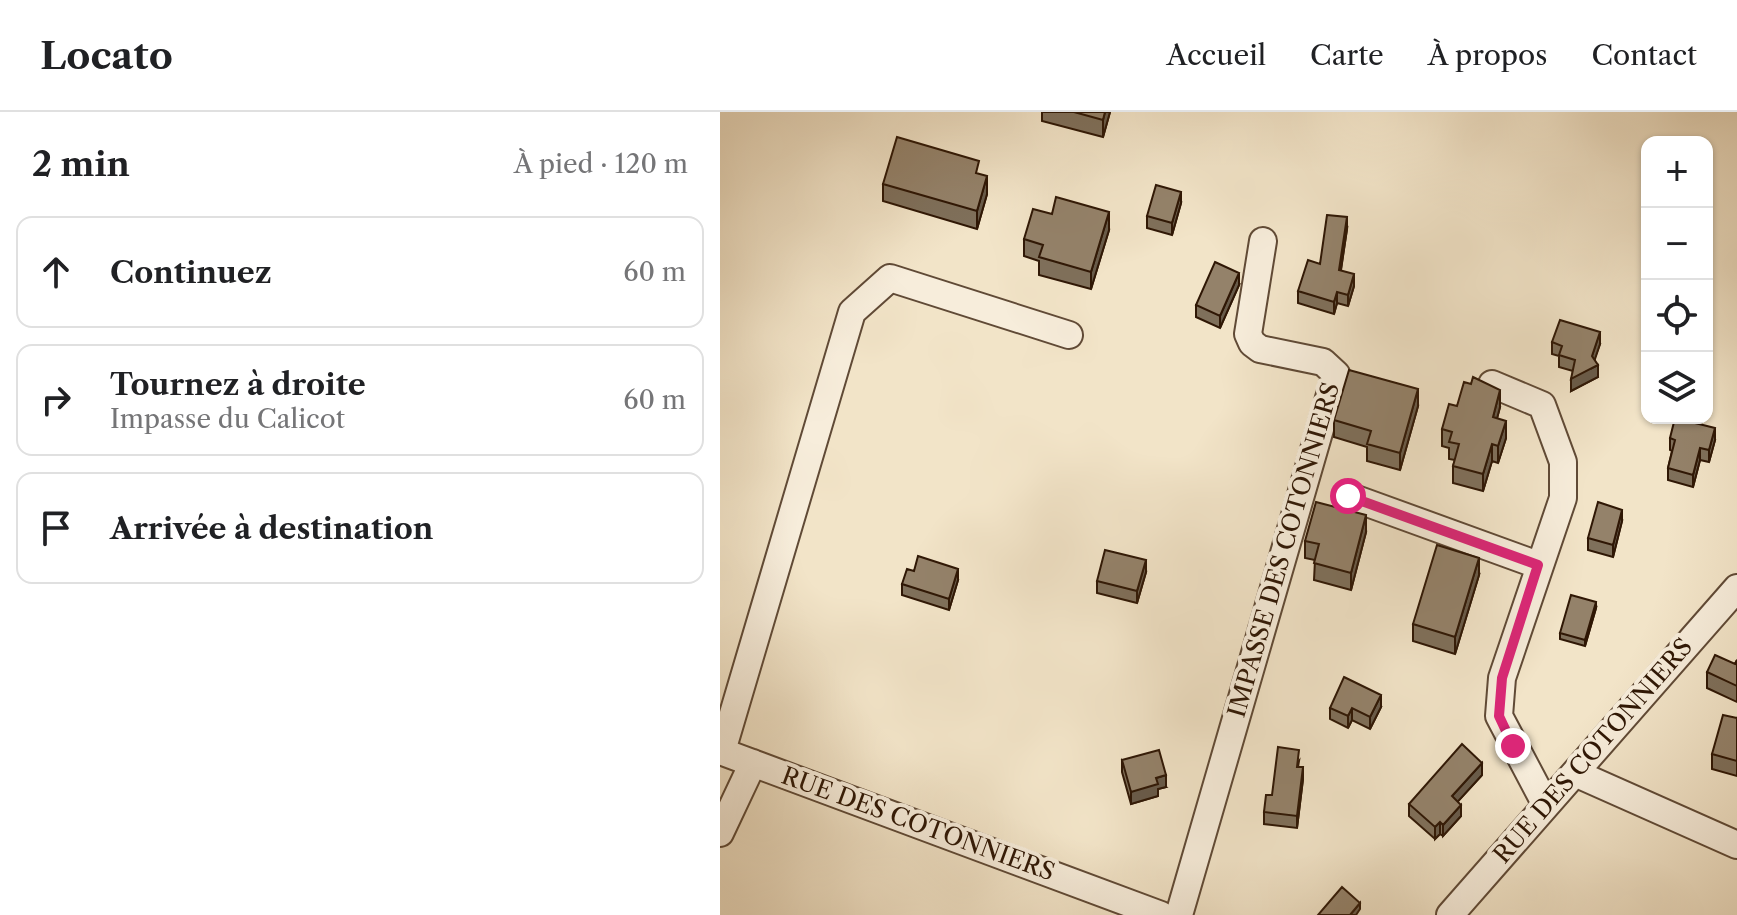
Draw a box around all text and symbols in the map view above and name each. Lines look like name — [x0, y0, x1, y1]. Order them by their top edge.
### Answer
text: Locato — [40, 32, 173, 79]
text: Accueil — [1167, 38, 1266, 72]
text: Carte — [1310, 38, 1384, 72]
text: À propos — [1428, 38, 1547, 72]
text: Contact — [1591, 38, 1697, 72]
map controls — [1641, 136, 1713, 424]
button: + — [1641, 136, 1713, 208]
text: 2 min — [32, 143, 130, 185]
text: À pied · 120 m — [514, 148, 688, 180]
button: − — [1641, 208, 1713, 280]
icon: ahead — [34, 250, 78, 294]
text: Continuez — [110, 254, 272, 291]
text: 60 m — [623, 256, 686, 288]
button: locate — [1641, 280, 1713, 352]
button: layers — [1641, 352, 1713, 424]
text: Tournez à droite — [110, 366, 366, 403]
icon: right — [34, 378, 78, 422]
street label: IMPASSE DES COTONNIERS — [1222, 379, 1345, 721]
text: 60 m — [623, 384, 686, 416]
text: Impasse du Calicot — [110, 403, 345, 435]
route start — [1330, 478, 1366, 514]
icon: arrive — [34, 506, 78, 550]
text: Arrivée à destination — [110, 510, 433, 547]
street label: RUE DES COTONNIERS — [1487, 632, 1698, 869]
route end — [1495, 728, 1531, 764]
street label: RUE DES COTONNIERS — [778, 761, 1059, 886]

